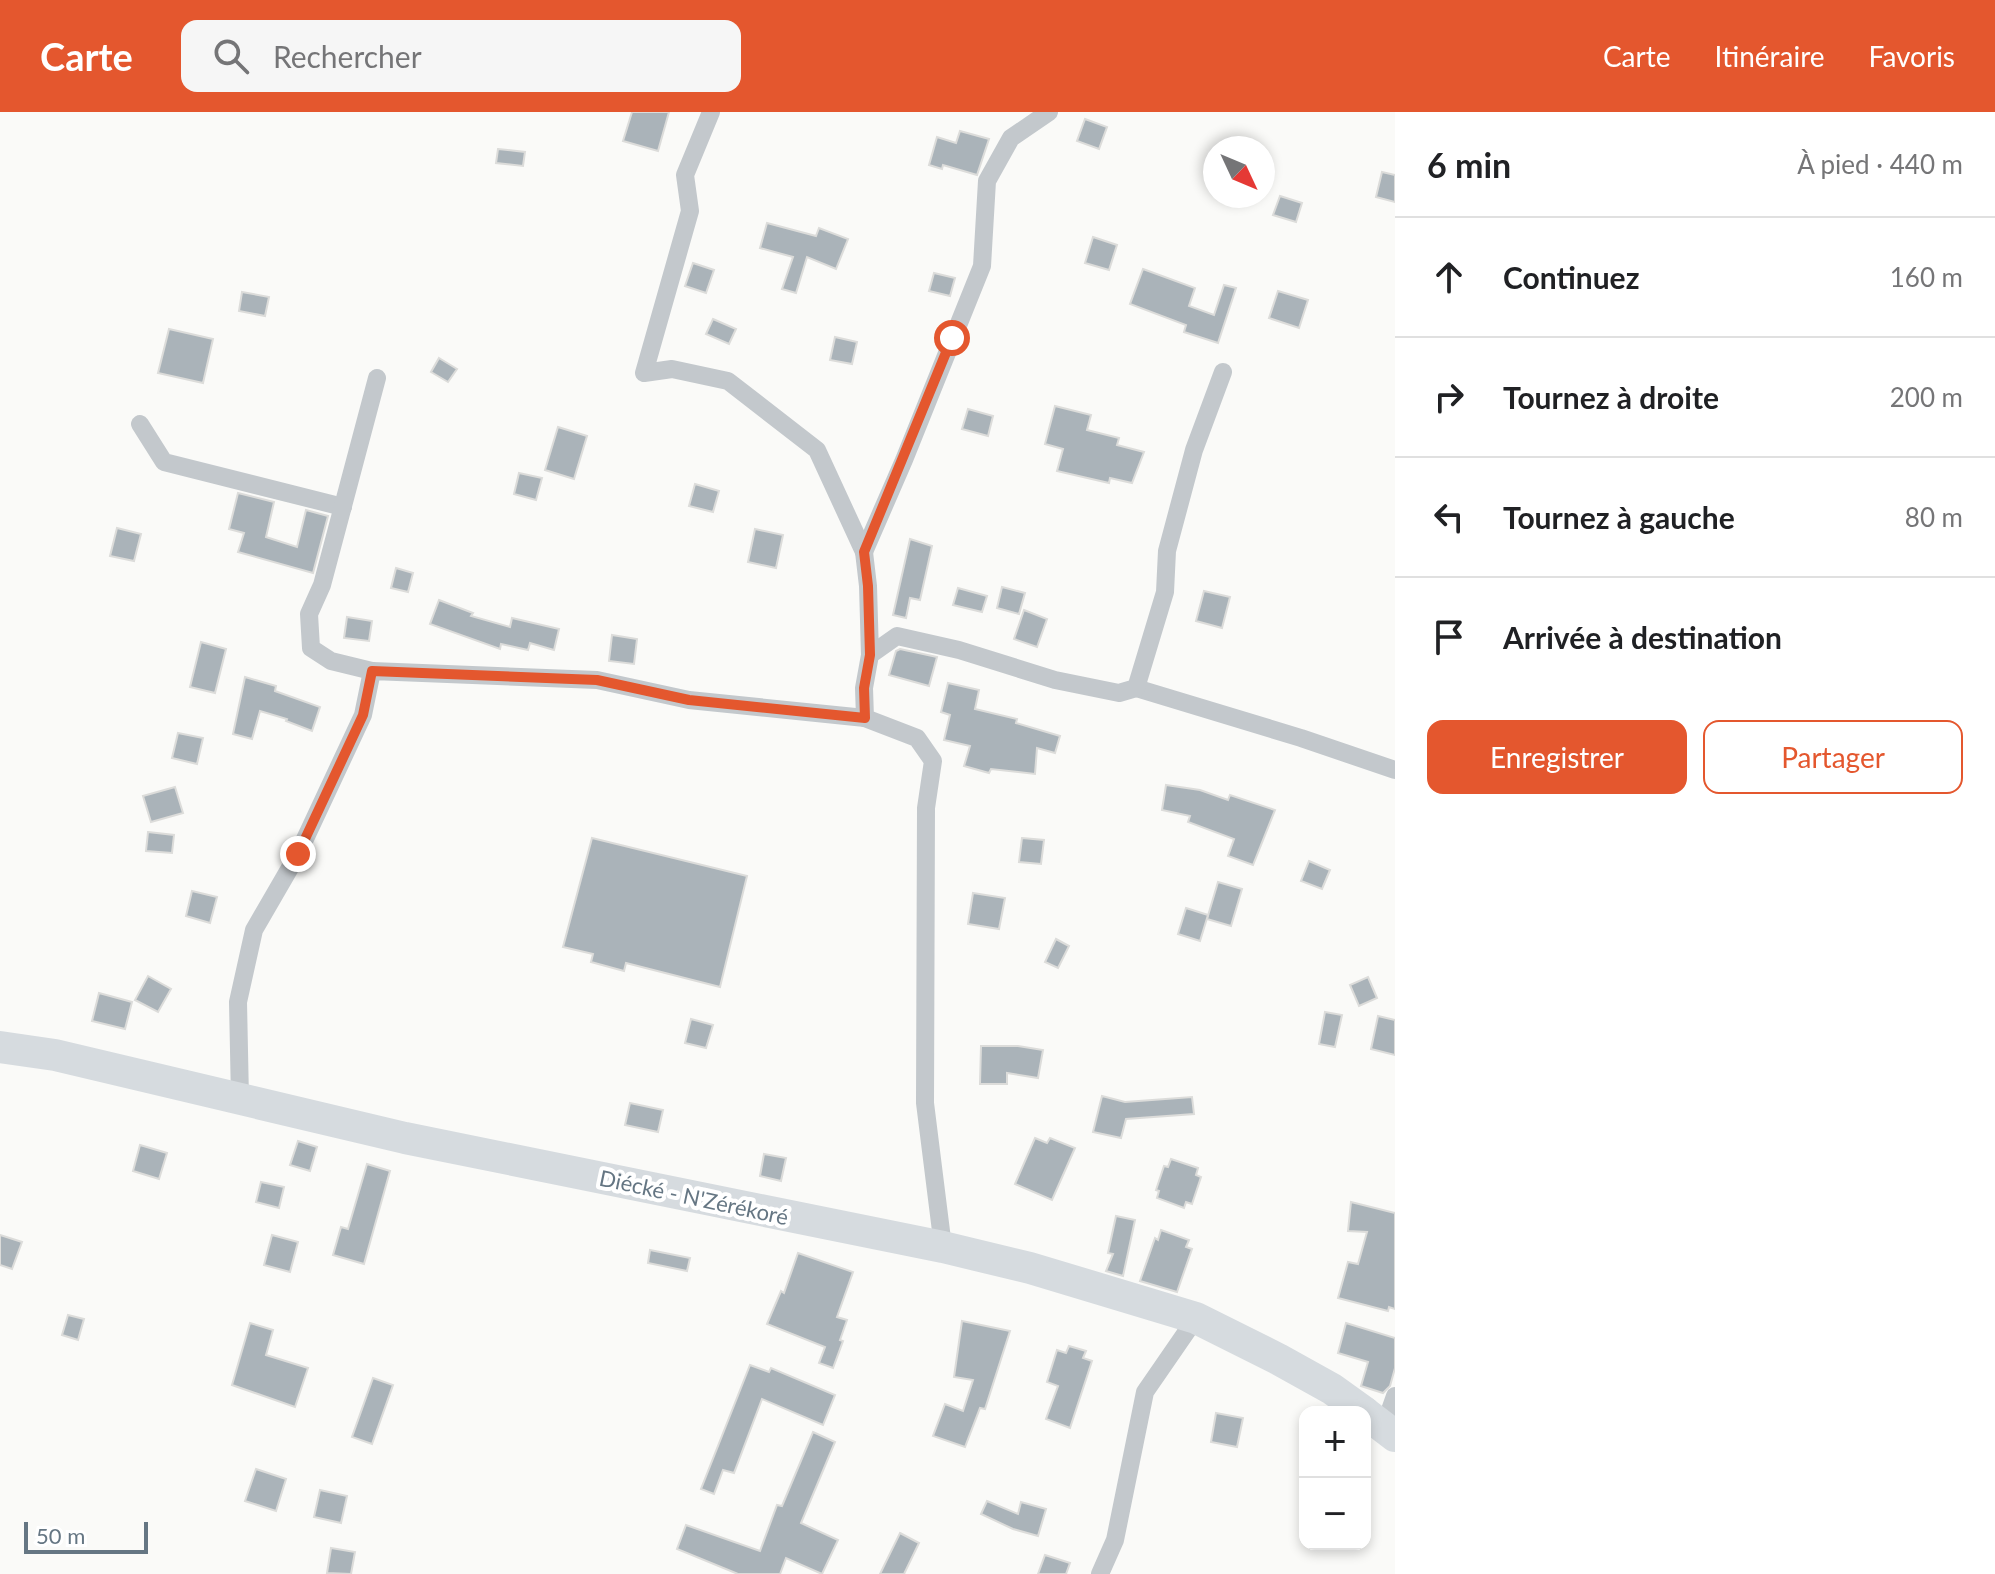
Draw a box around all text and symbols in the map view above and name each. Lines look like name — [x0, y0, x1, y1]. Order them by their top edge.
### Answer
search box — [181, 20, 741, 92]
text: Carte — [40, 33, 133, 79]
icon: search — [209, 34, 253, 78]
text: Rechercher — [273, 38, 422, 74]
text: Carte — [1603, 39, 1670, 73]
text: Itinéraire — [1714, 39, 1825, 73]
text: Favoris — [1869, 39, 1955, 73]
north arrow — [1203, 136, 1275, 208]
text: 6 min — [1427, 144, 1511, 185]
text: À pied · 440 m — [1797, 148, 1963, 180]
icon: ahead — [1427, 255, 1471, 299]
text: Continuez — [1503, 259, 1639, 295]
text: 160 m — [1890, 261, 1963, 293]
route start — [934, 320, 970, 356]
icon: right — [1427, 375, 1471, 419]
text: Tournez à droite — [1503, 379, 1719, 415]
text: 200 m — [1890, 381, 1963, 413]
icon: left — [1427, 495, 1471, 539]
text: Tournez à gauche — [1503, 499, 1735, 535]
text: 80 m — [1905, 501, 1963, 533]
icon: arrive — [1427, 615, 1471, 659]
text: Arrivée à destination — [1503, 619, 1782, 655]
button: Enregistrer — [1427, 720, 1687, 794]
button: Partager — [1703, 720, 1963, 794]
route end — [280, 836, 316, 872]
street label: Diécké - N'Zérékoré — [597, 1164, 791, 1230]
map controls — [1299, 1406, 1371, 1550]
button: + — [1299, 1406, 1371, 1478]
button: − — [1299, 1478, 1371, 1550]
scale bar — [24, 1518, 148, 1554]
text: 50 m — [36, 1522, 85, 1549]

